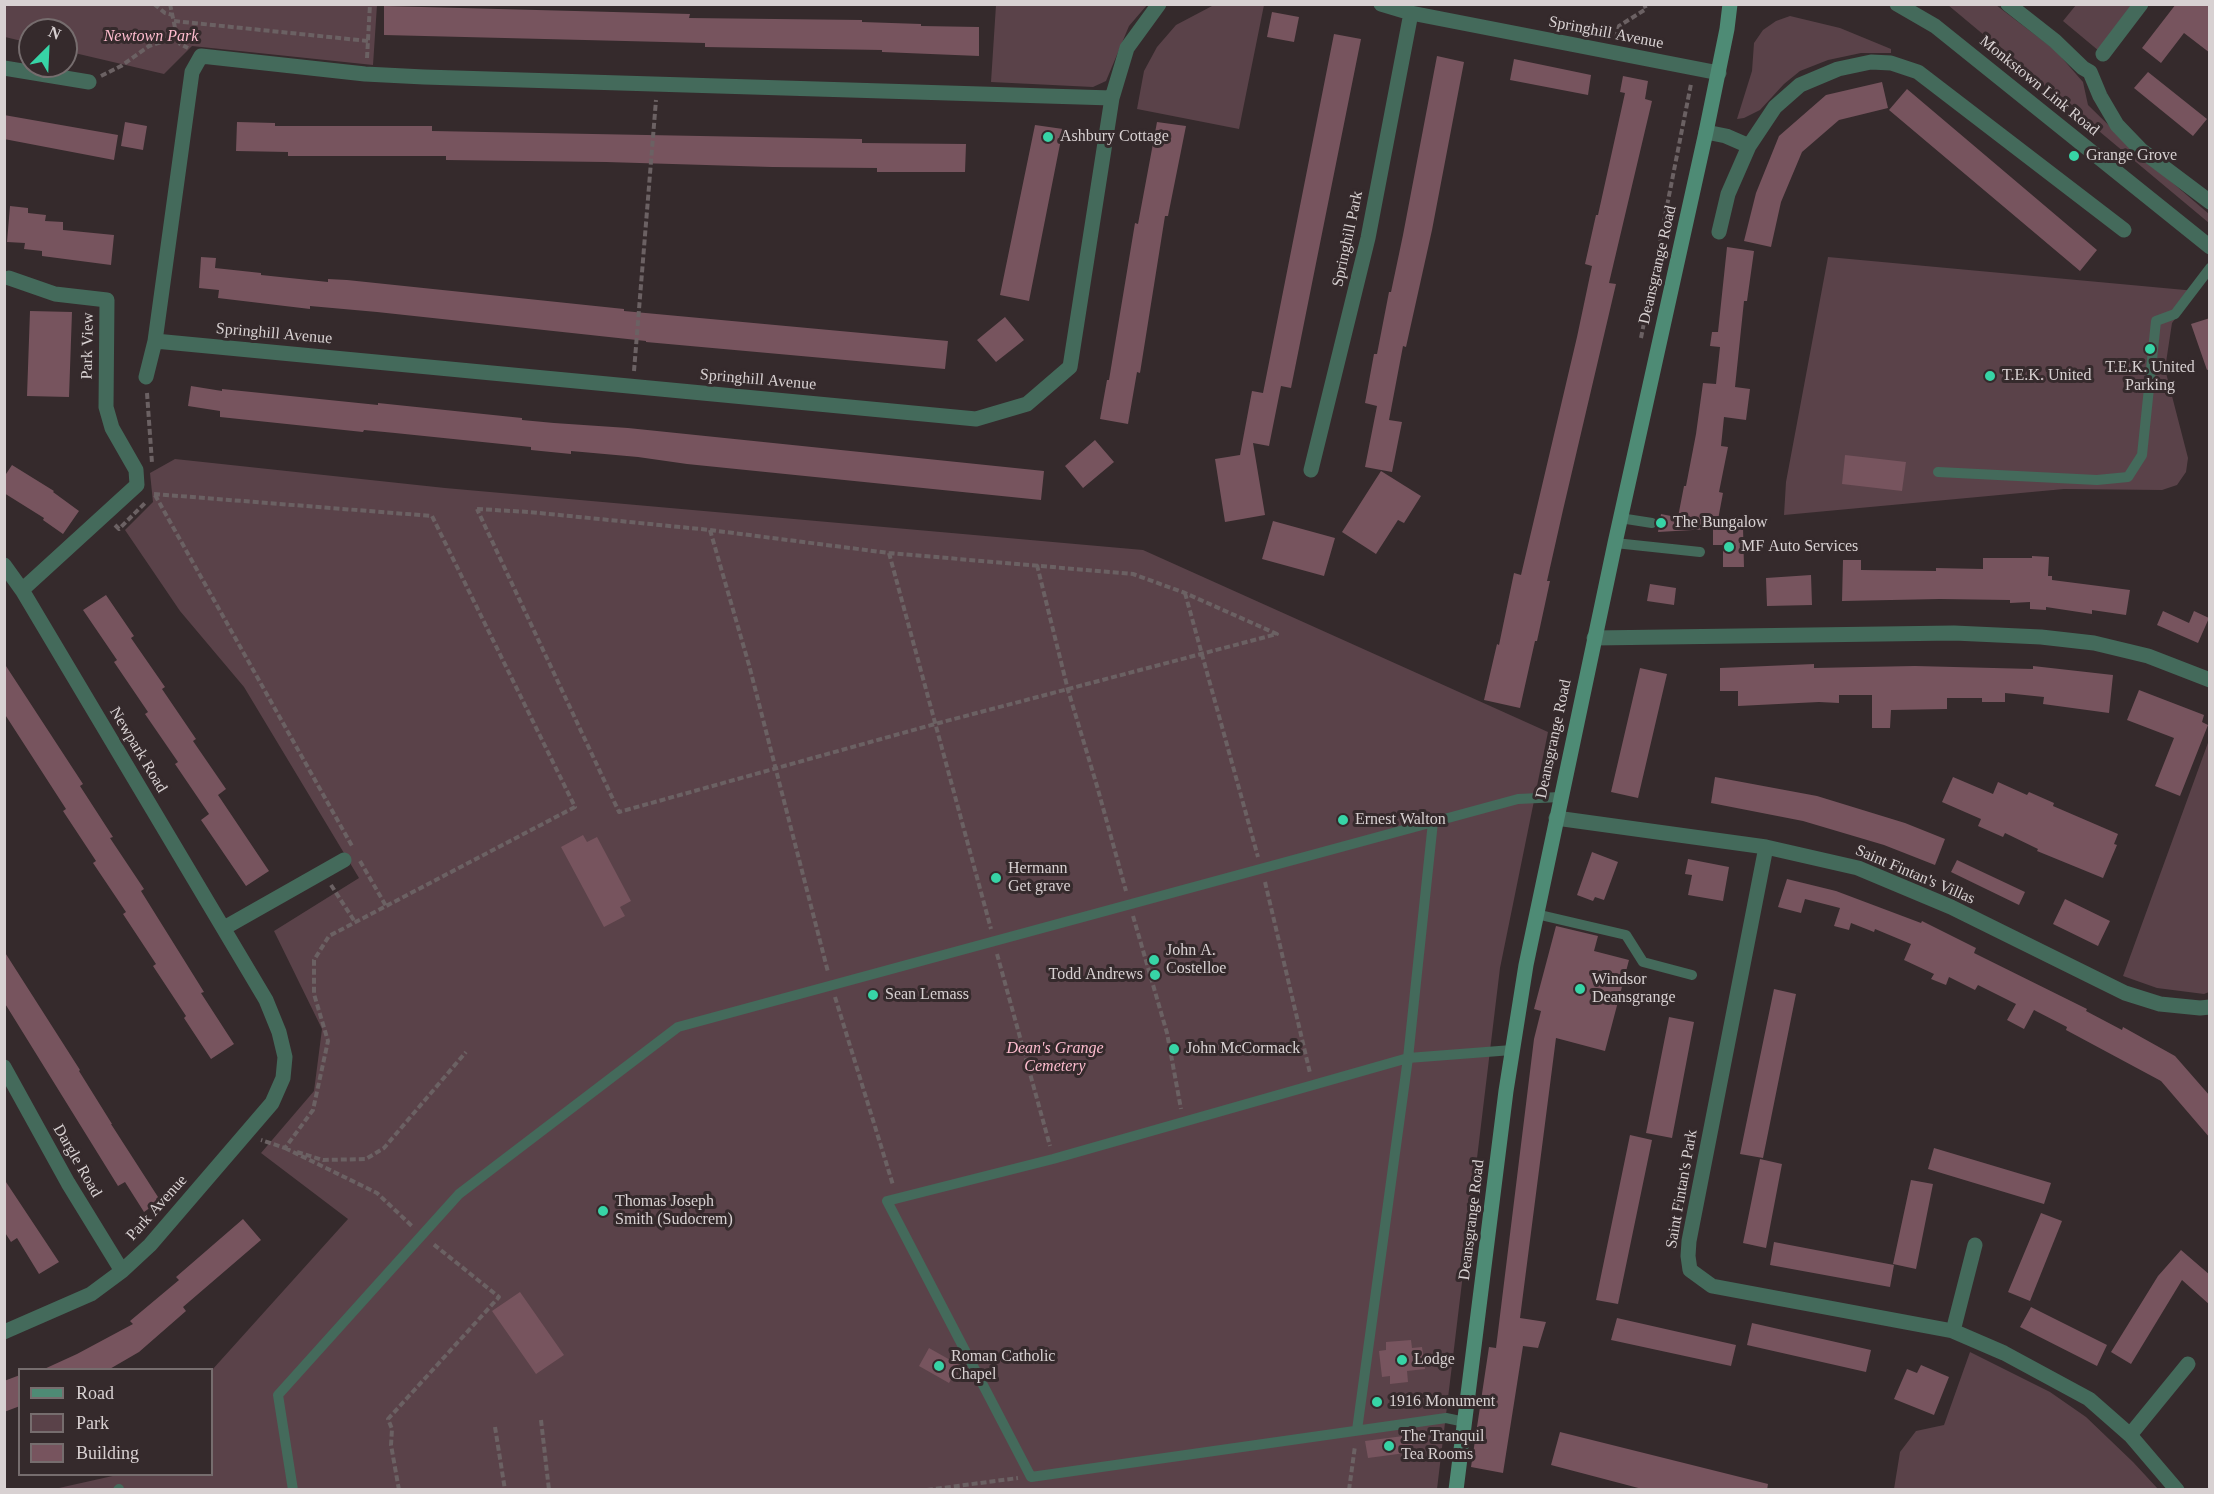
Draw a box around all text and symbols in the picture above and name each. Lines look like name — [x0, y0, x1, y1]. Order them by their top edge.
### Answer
street label: Springhill Avenue — [1547, 12, 1665, 54]
north arrow — [18, 18, 78, 78]
text: N — [46, 23, 63, 43]
park label: Newtown Park — [104, 27, 198, 47]
street label: Monkstown Link Road — [1975, 32, 2103, 140]
place label: Ashbury Cottage — [1060, 127, 1169, 147]
marker: Ashbury Cottage — [1041, 130, 1055, 144]
place label: Grange Grove — [2086, 146, 2177, 166]
marker: Grange Grove — [2067, 149, 2081, 163]
street label: Springhill Park — [1328, 189, 1368, 289]
street label: Deansgrange Road — [1635, 204, 1681, 326]
street label: Park View — [78, 312, 98, 380]
street label: Springhill Avenue — [215, 319, 333, 349]
marker: T.E.K. United Parking — [2143, 342, 2157, 356]
place label: T.E.K. United Parking — [2105, 358, 2195, 396]
street label: Springhill Avenue — [699, 365, 817, 395]
place label: T.E.K. United — [2002, 366, 2091, 386]
marker: T.E.K. United — [1983, 369, 1997, 383]
place label: The Bungalow — [1673, 513, 1768, 533]
marker: The Bungalow — [1654, 516, 1668, 530]
place label: MF Auto Services — [1741, 537, 1858, 557]
marker: MF Auto Services — [1722, 540, 1736, 554]
street label: Deansgrange Road — [1532, 678, 1576, 800]
street label: Newpark Road — [105, 704, 171, 796]
place label: Ernest Walton — [1355, 810, 1446, 830]
marker: Ernest Walton — [1336, 813, 1350, 827]
street label: Saint Fintan's Villas — [1852, 841, 1978, 909]
place label: Hermann Get grave — [1008, 859, 1071, 897]
marker: Hermann Get grave — [989, 871, 1003, 885]
place label: John A. Costelloe — [1166, 941, 1226, 979]
marker: John A. Costelloe — [1147, 953, 1161, 967]
place label: Todd Andrews — [1049, 965, 1143, 985]
marker: Todd Andrews — [1148, 968, 1162, 982]
place label: Windsor Deansgrange — [1592, 970, 1676, 1008]
marker: Windsor Deansgrange — [1573, 982, 1587, 996]
place label: Sean Lemass — [885, 985, 969, 1005]
marker: Sean Lemass — [866, 988, 880, 1002]
park label: Dean's Grange Cemetery — [1006, 1039, 1104, 1077]
place label: John McCormack — [1186, 1039, 1300, 1059]
marker: John McCormack — [1167, 1042, 1181, 1056]
street label: Dargle Road — [48, 1121, 106, 1201]
street label: Saint Fintan's Park — [1662, 1128, 1702, 1250]
street label: Deansgrange Road — [1455, 1159, 1489, 1281]
street label: Park Avenue — [122, 1171, 192, 1245]
place label: Thomas Joseph Smith (Sudocrem) — [615, 1192, 733, 1230]
marker: Thomas Joseph Smith (Sudocrem) — [596, 1204, 610, 1218]
place label: Roman Catholic Chapel — [951, 1347, 1055, 1385]
place label: Lodge — [1414, 1350, 1455, 1370]
marker: Lodge — [1395, 1353, 1409, 1367]
marker: Roman Catholic Chapel — [932, 1359, 946, 1373]
legend — [18, 1368, 213, 1476]
text: Road — [76, 1383, 114, 1403]
place label: 1916 Monument — [1389, 1392, 1495, 1412]
marker: 1916 Monument — [1370, 1395, 1384, 1409]
text: Park — [76, 1413, 109, 1433]
place label: The Tranquil Tea Rooms — [1401, 1427, 1484, 1465]
marker: The Tranquil Tea Rooms — [1382, 1439, 1396, 1453]
text: Building — [76, 1443, 139, 1463]

